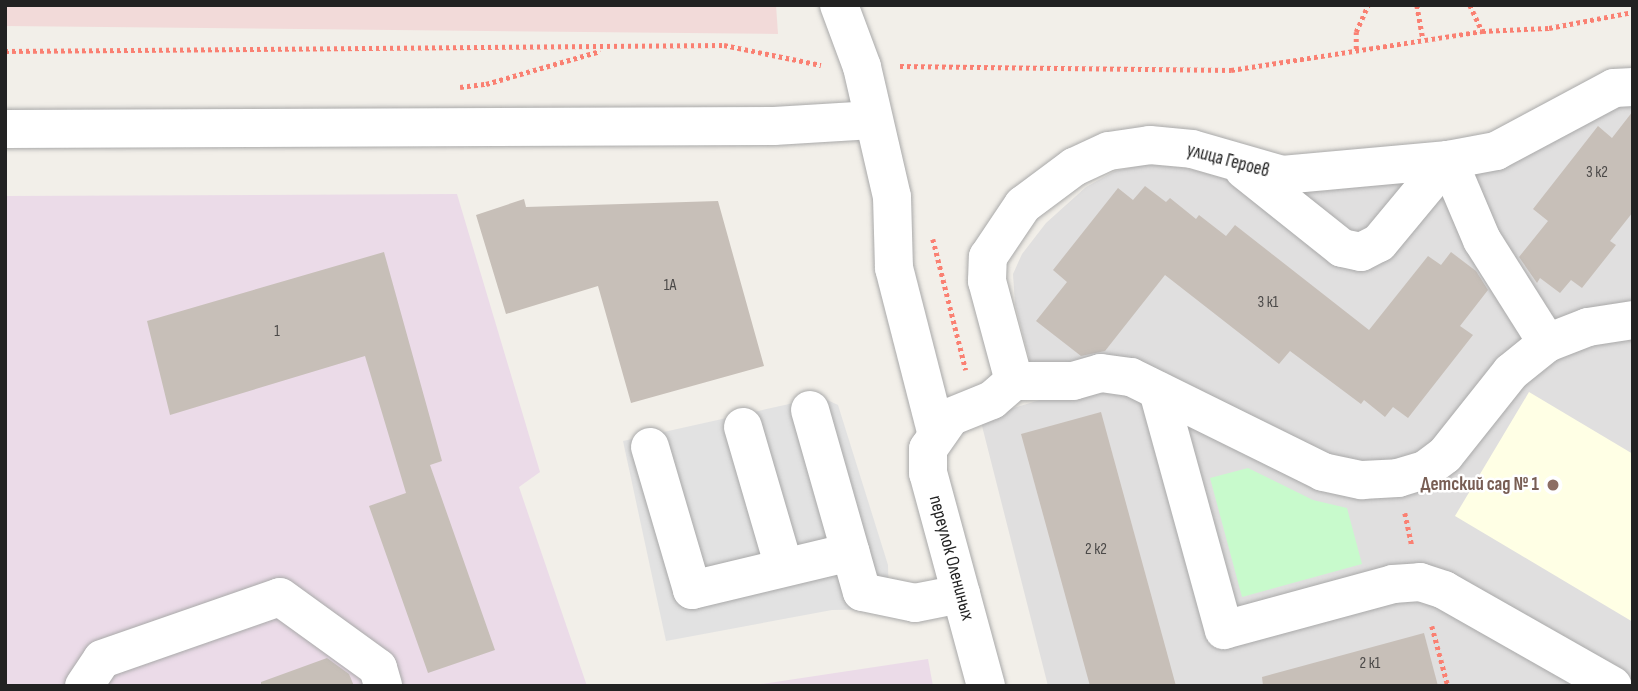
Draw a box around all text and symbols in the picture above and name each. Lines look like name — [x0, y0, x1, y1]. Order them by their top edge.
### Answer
street label: улица Героев — [1184, 139, 1272, 183]
house number: 3 к2 — [1586, 163, 1608, 183]
house number: 1А — [664, 276, 676, 296]
house number: 3 к1 — [1258, 293, 1278, 313]
house number: 1 — [274, 322, 280, 342]
place label: Детский сад № 1 — [1420, 474, 1539, 496]
marker: Детский сад № 1 — [1545, 477, 1561, 493]
street label: переулок Олениных — [923, 493, 979, 623]
house number: 2 к2 — [1085, 540, 1107, 560]
house number: 2 к1 — [1360, 654, 1380, 674]

